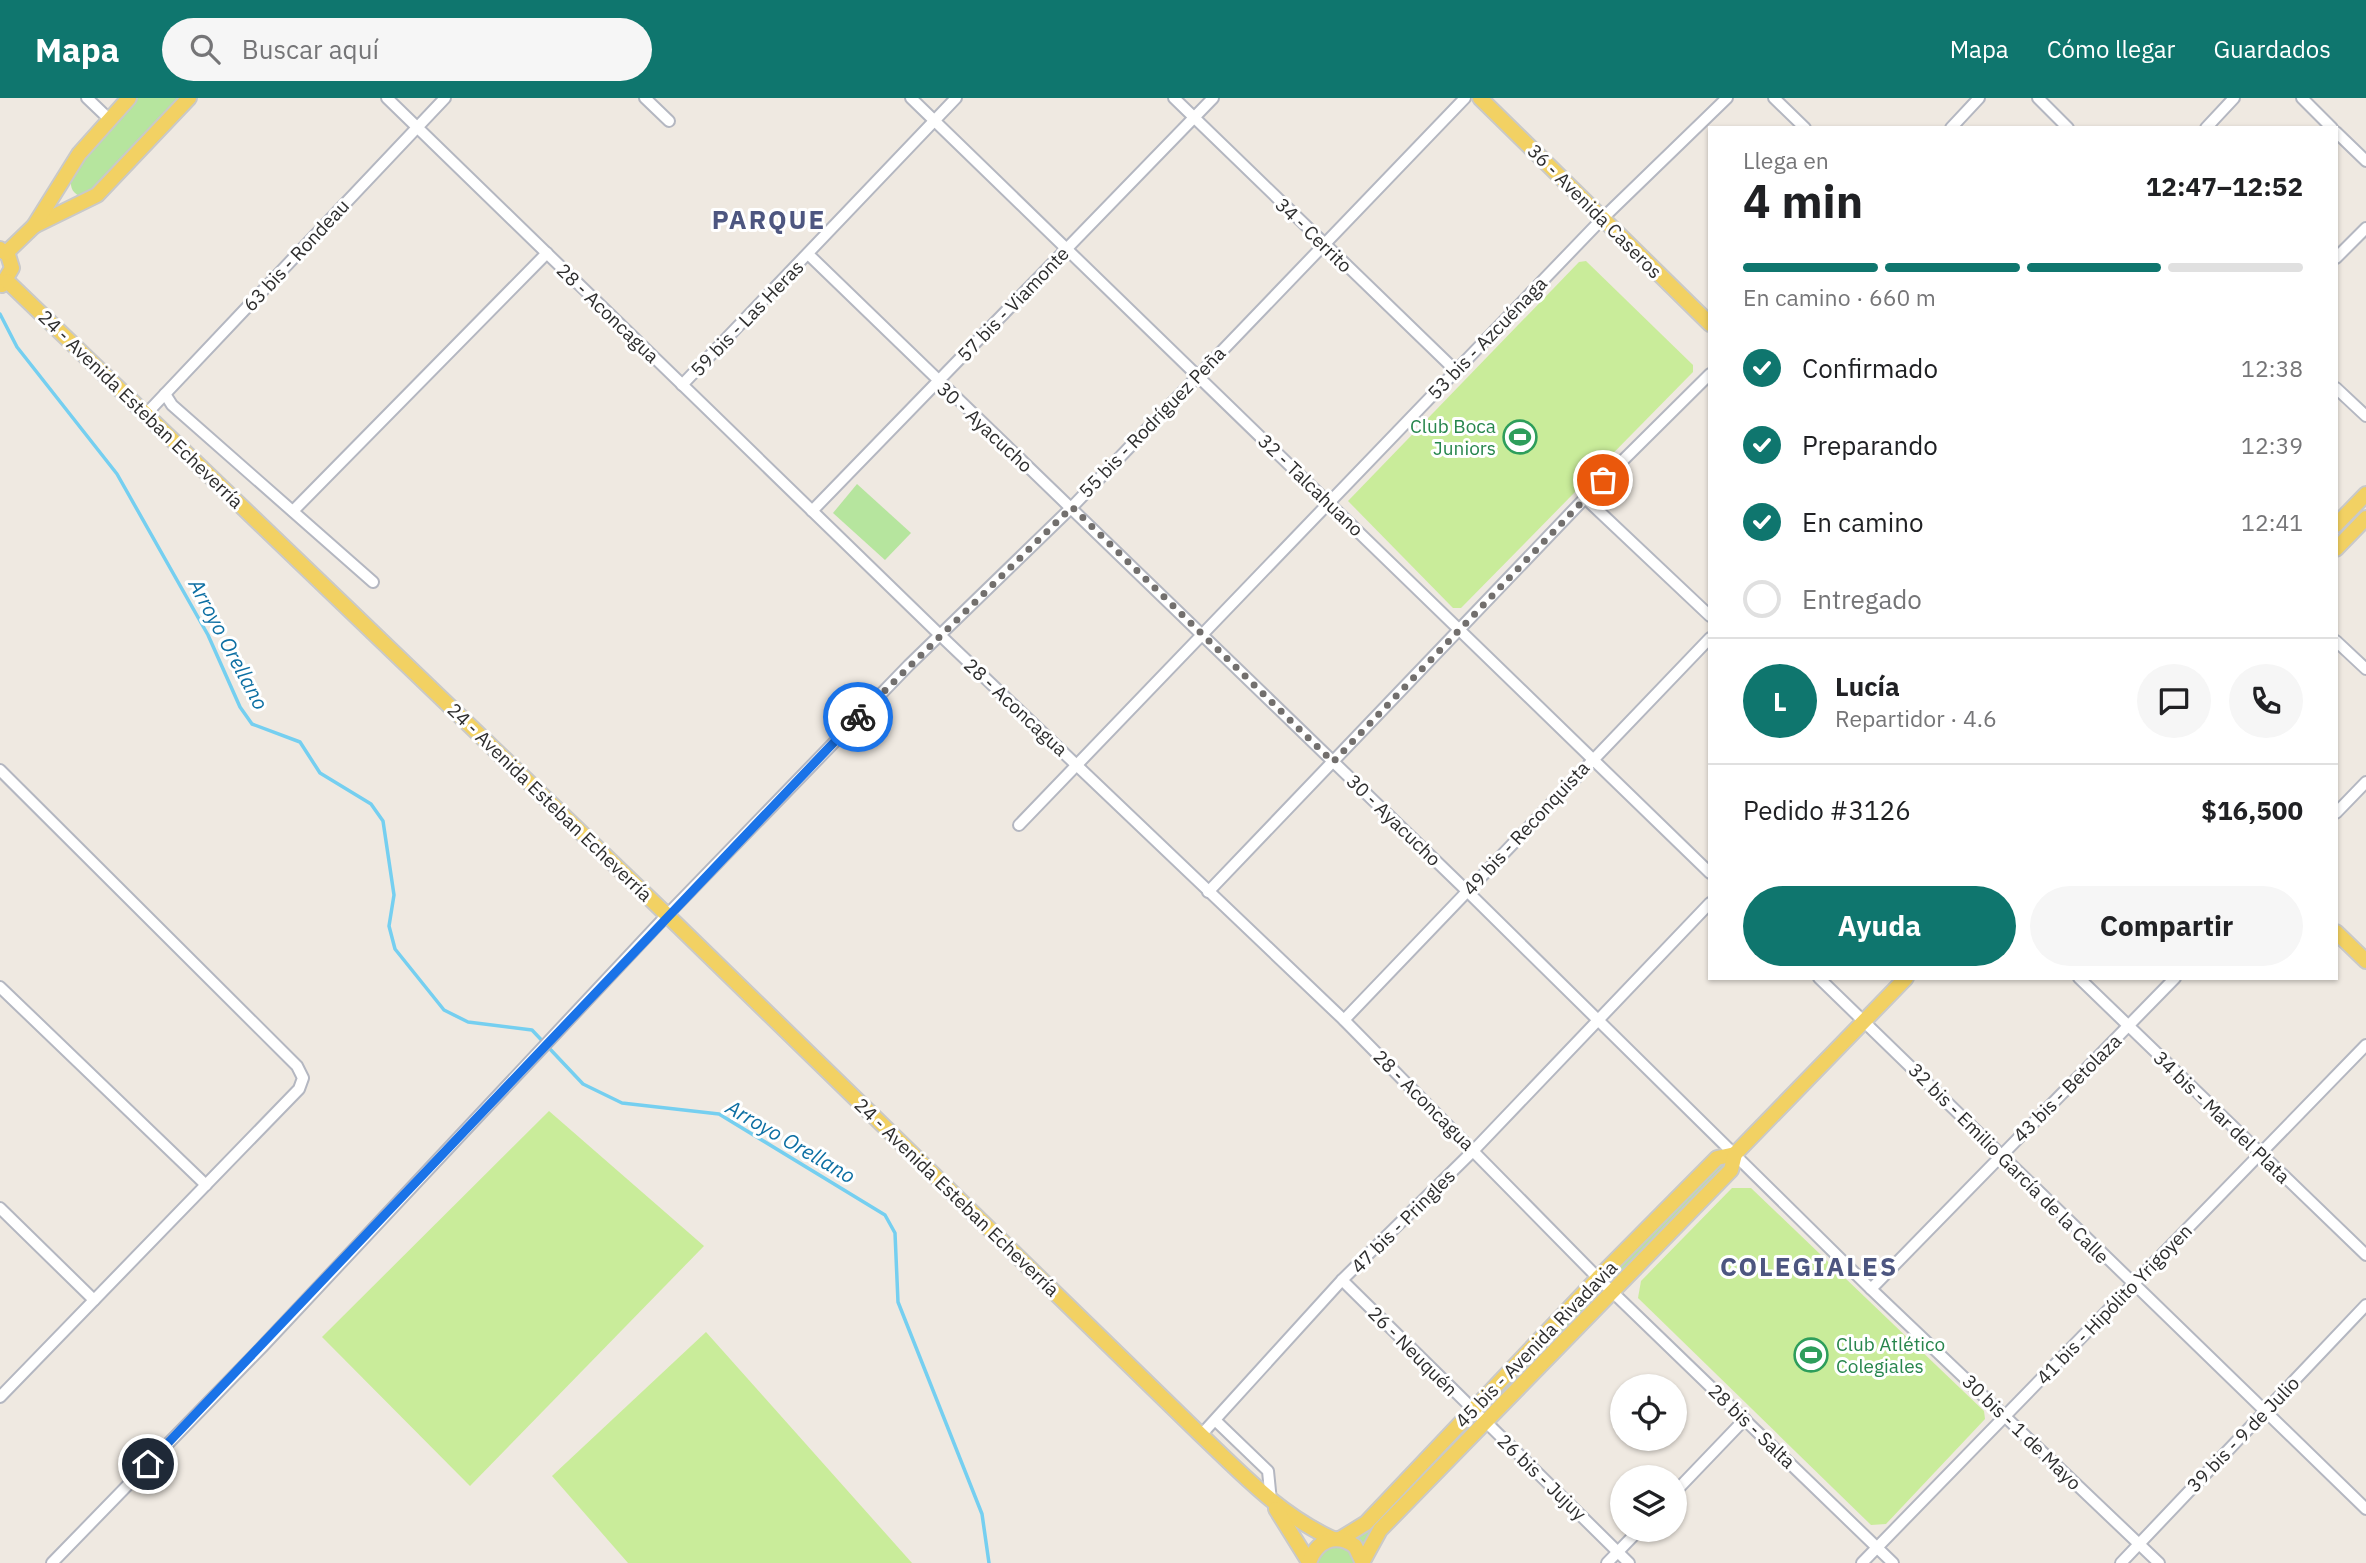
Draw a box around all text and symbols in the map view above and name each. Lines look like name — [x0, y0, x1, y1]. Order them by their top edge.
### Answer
search box — [162, 18, 652, 81]
text: Mapa — [35, 28, 120, 71]
icon: search — [186, 30, 224, 68]
text: Buscar aquí — [242, 32, 379, 66]
text: Mapa — [1950, 33, 2009, 65]
text: Cómo llegar — [2047, 33, 2175, 65]
text: Guardados — [2213, 33, 2331, 65]
street label: 36 - Avenida Caseros — [1523, 139, 1667, 283]
text: Llega en — [1743, 145, 1829, 175]
text: 12:47–12:52 — [2146, 169, 2303, 203]
text: 4 min — [1743, 171, 1863, 231]
street label: 34 - Cerrito — [1271, 192, 1357, 278]
street label: 63 bis - Rondeau — [238, 194, 354, 316]
district label: PARQUE — [712, 202, 826, 236]
street label: 57 bis - Viamonte — [952, 242, 1074, 366]
street label: 59 bis - Las Heras — [685, 255, 809, 381]
street label: 28 - Aconcagua — [552, 258, 664, 368]
street label: 53 bis - Azcuénaga — [1422, 272, 1552, 404]
text: En camino · 660 m — [1743, 282, 1936, 312]
street label: 24 - Avenida Esteban Echeverría — [34, 305, 248, 513]
street label: 55 bis - Rodríguez Peña — [1074, 341, 1230, 503]
icon: check — [1743, 349, 1781, 387]
text: Confirmado — [1802, 351, 1938, 385]
text: 12:38 — [2241, 353, 2303, 383]
street label: 30 - Ayacucho — [932, 377, 1038, 477]
place label: Club Boca Juniors — [1410, 414, 1496, 460]
sports icon: Club Boca Juniors — [1501, 418, 1539, 456]
icon: check — [1743, 426, 1781, 464]
text: Preparando — [1802, 428, 1938, 462]
street label: 32 - Talcahuano — [1253, 429, 1369, 541]
text: 12:39 — [2241, 430, 2303, 460]
pin — [1573, 450, 1633, 510]
icon: bag — [1584, 461, 1622, 499]
icon: check — [1743, 503, 1781, 541]
text: En camino — [1802, 505, 1924, 539]
text: 12:41 — [2241, 507, 2303, 537]
water label: Arroyo Orellano — [182, 573, 275, 715]
text: Entregado — [1802, 582, 1922, 616]
street label: 28 - Aconcagua — [959, 653, 1073, 761]
button: chat — [2137, 664, 2211, 738]
button: phone — [2229, 664, 2303, 738]
text: Lucía — [1835, 669, 1900, 703]
courier — [823, 682, 893, 752]
text: L — [1773, 684, 1787, 718]
street label: 24 - Avenida Esteban Echeverría — [443, 698, 657, 906]
icon: bike — [839, 698, 877, 736]
text: Repartidor · 4.6 — [1835, 703, 1997, 733]
street label: 49 bis - Reconquista — [1458, 756, 1594, 900]
street label: 30 - Ayacucho — [1342, 769, 1446, 871]
text: Pedido #3126 — [1743, 793, 1911, 827]
text: $16,500 — [2201, 793, 2303, 827]
button: Ayuda — [1743, 886, 2016, 966]
button: Compartir — [2030, 886, 2303, 966]
street label: 43 bis - Betolaza — [2008, 1029, 2126, 1147]
street label: 28 - Aconcagua — [1368, 1044, 1480, 1156]
street label: 34 bis - Mar del Plata — [2149, 1046, 2295, 1188]
street label: 32 bis - Emilio García de la Calle — [1904, 1058, 2114, 1268]
water label: Arroyo Orellano — [720, 1092, 861, 1189]
street label: 24 - Avenida Esteban Echeverría — [850, 1093, 1064, 1301]
street label: 47 bis - Pringles — [1346, 1164, 1460, 1278]
street label: 41 bis - Hipólito Yrigoyen — [2031, 1219, 2197, 1389]
district label: COLEGIALES — [1720, 1249, 1898, 1283]
street label: 45 bis - Avenida Rivadavia — [1450, 1255, 1622, 1433]
street label: 26 - Neuquén — [1363, 1301, 1463, 1401]
place label: Club Atlético Colegiales — [1836, 1332, 1945, 1378]
sports icon: Club Atlético Colegiales — [1792, 1336, 1830, 1374]
street label: 30 bis - 1 de Mayo — [1957, 1369, 2087, 1495]
street label: 39 bis - 9 de Julio — [2182, 1371, 2304, 1497]
map controls — [1610, 1374, 1687, 1542]
button: locate — [1610, 1374, 1687, 1451]
street label: 28 bis - Salta — [1703, 1378, 1801, 1474]
street label: 26 bis - Jujuy — [1493, 1429, 1592, 1526]
pin — [118, 1434, 178, 1494]
icon: home — [129, 1445, 167, 1483]
button: layers — [1610, 1465, 1687, 1542]

